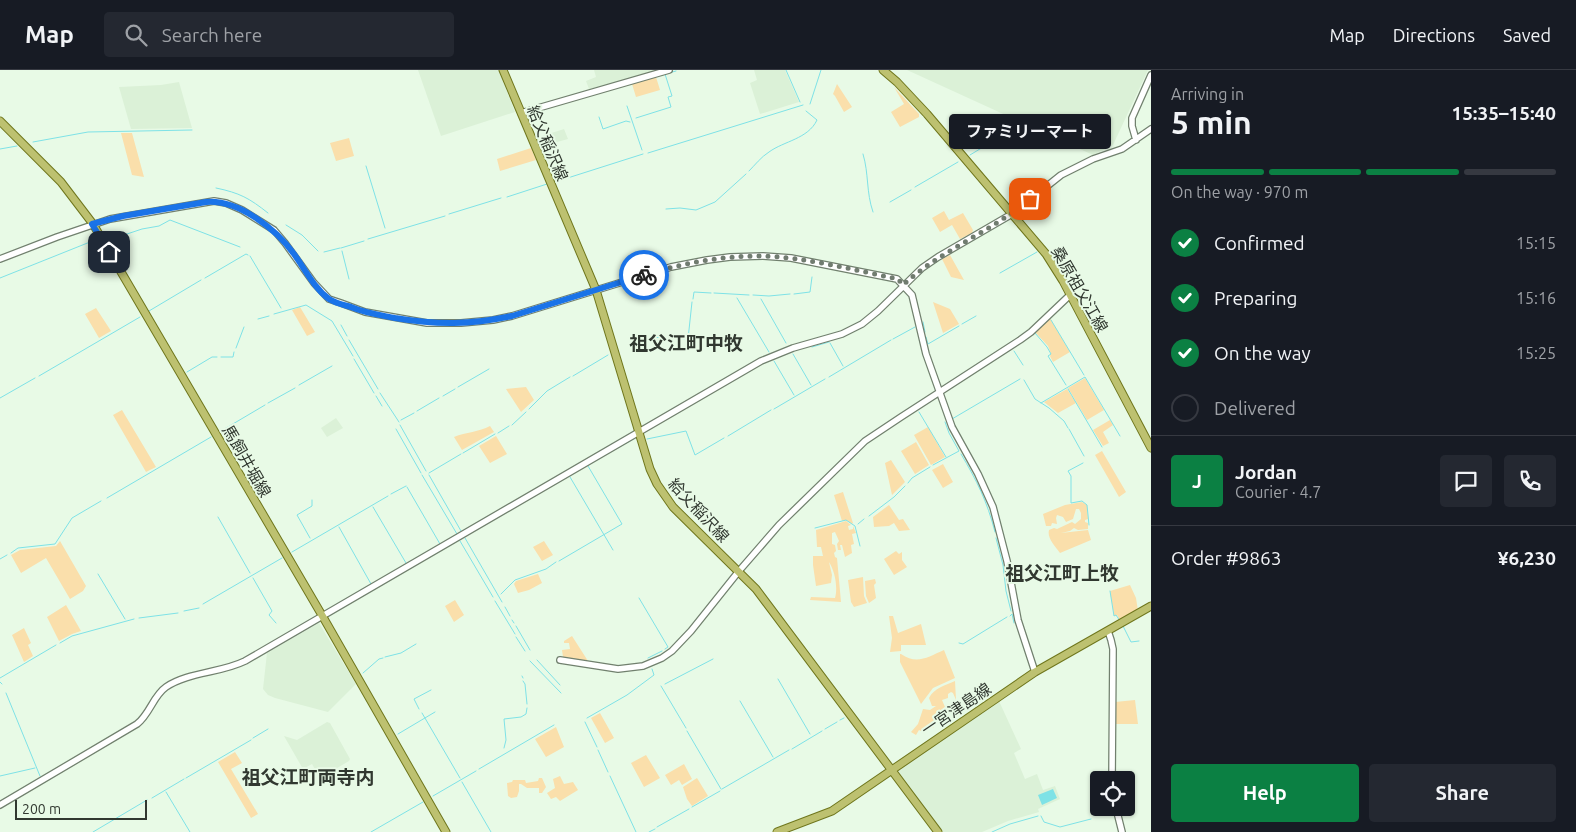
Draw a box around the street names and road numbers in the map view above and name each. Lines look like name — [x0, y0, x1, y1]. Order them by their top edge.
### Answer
street label: 給父稲沢線 — [524, 103, 572, 183]
street label: 桑原祖父江線 — [1048, 243, 1112, 335]
street label: 馬飼井堀線 — [219, 422, 275, 500]
street label: 給父稲沢線 — [665, 475, 733, 545]
street label: 一宮津島線 — [918, 679, 994, 739]

